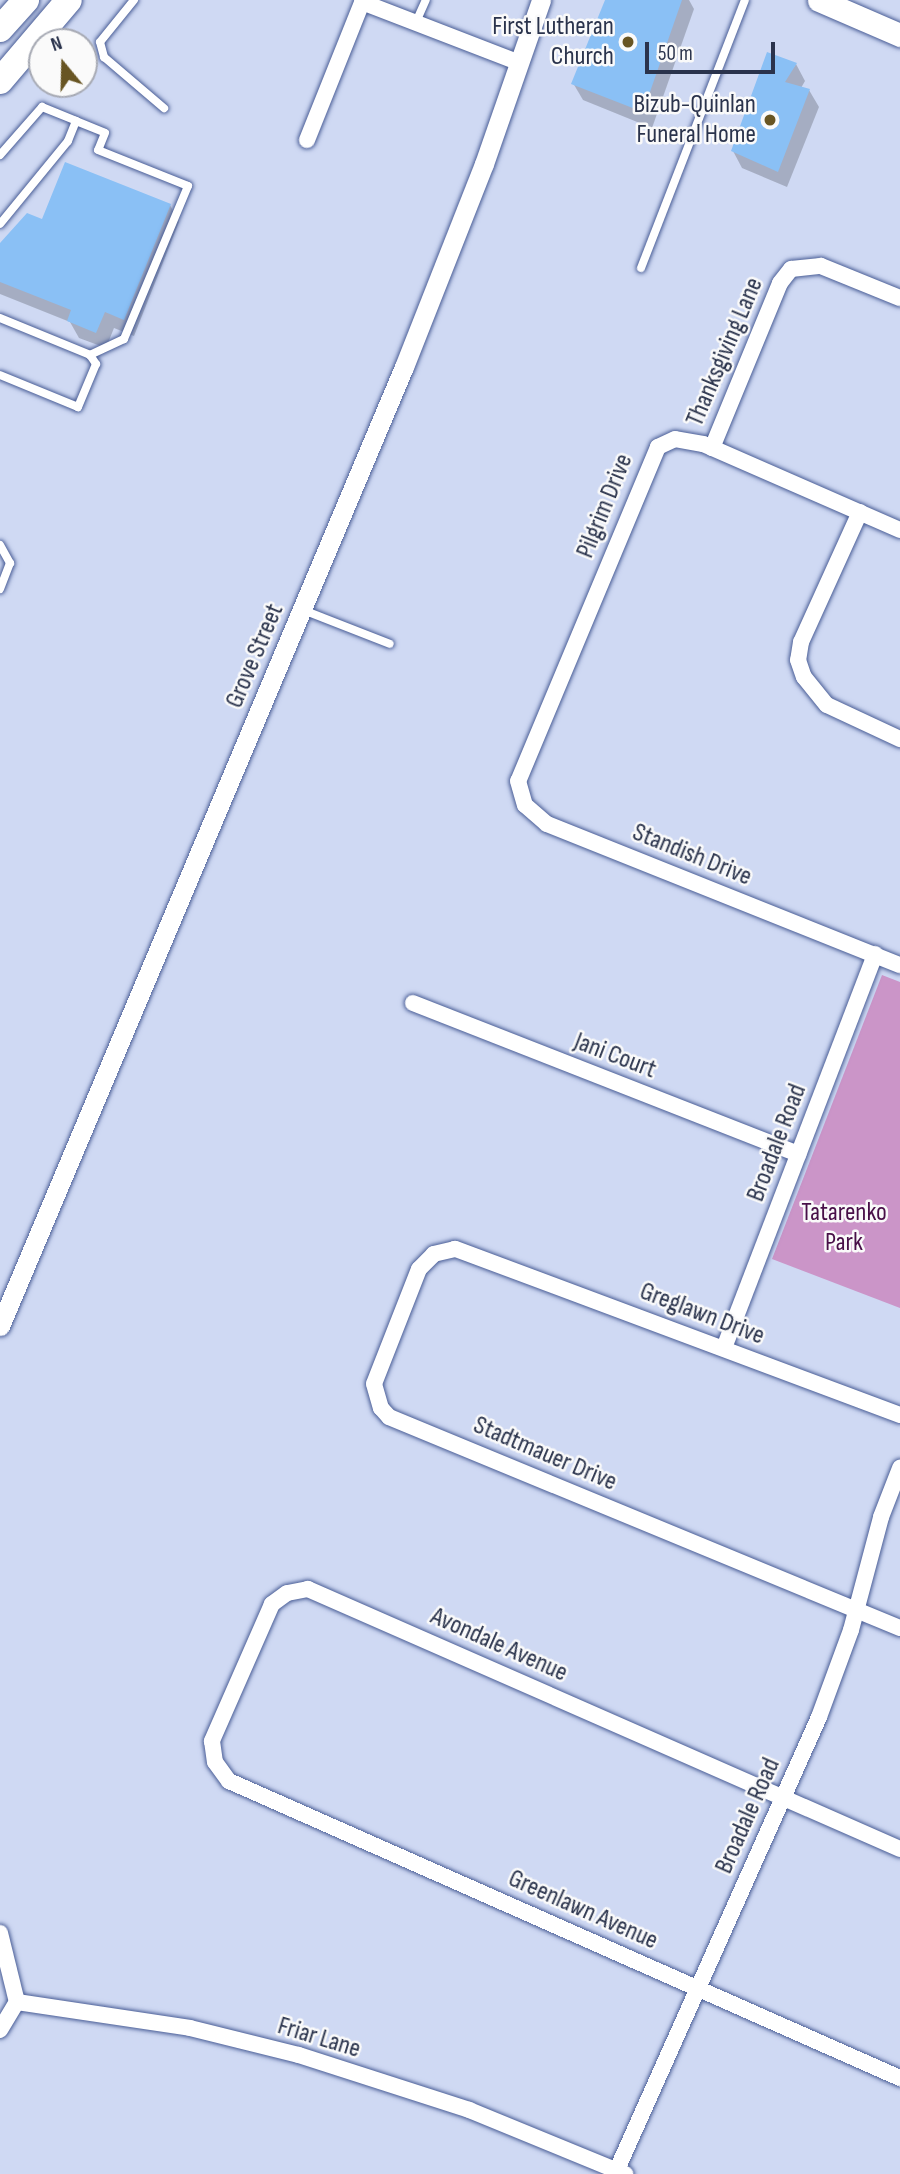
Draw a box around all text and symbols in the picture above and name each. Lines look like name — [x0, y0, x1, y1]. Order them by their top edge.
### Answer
place label: First Lutheran Church — [492, 11, 614, 72]
north arrow — [28, 28, 98, 98]
scale bar — [648, 28, 778, 72]
text: N — [48, 32, 65, 57]
marker: First Lutheran Church — [620, 34, 636, 50]
text: 50 m — [658, 41, 693, 66]
place label: Bizub-Quinlan Funeral Home — [633, 89, 756, 150]
marker: Bizub-Quinlan Funeral Home — [762, 112, 778, 128]
street label: Thanksgiving Lane — [680, 273, 770, 431]
street label: Pilgrim Drive — [570, 449, 640, 563]
street label: Grove Street — [219, 599, 291, 713]
street label: Standish Drive — [628, 817, 756, 893]
street label: Jani Court — [570, 1026, 660, 1086]
street label: Broadale Road — [740, 1080, 814, 1206]
park label: Tatarenko Park — [801, 1197, 887, 1258]
street label: Greglawn Drive — [635, 1276, 769, 1352]
street label: Stadtmauer Drive — [469, 1410, 621, 1498]
street label: Avondale Avenue — [426, 1601, 572, 1689]
street label: Broadale Road — [709, 1753, 787, 1879]
street label: Greenlawn Avenue — [503, 1863, 663, 1957]
street label: Friar Lane — [274, 2011, 364, 2065]

